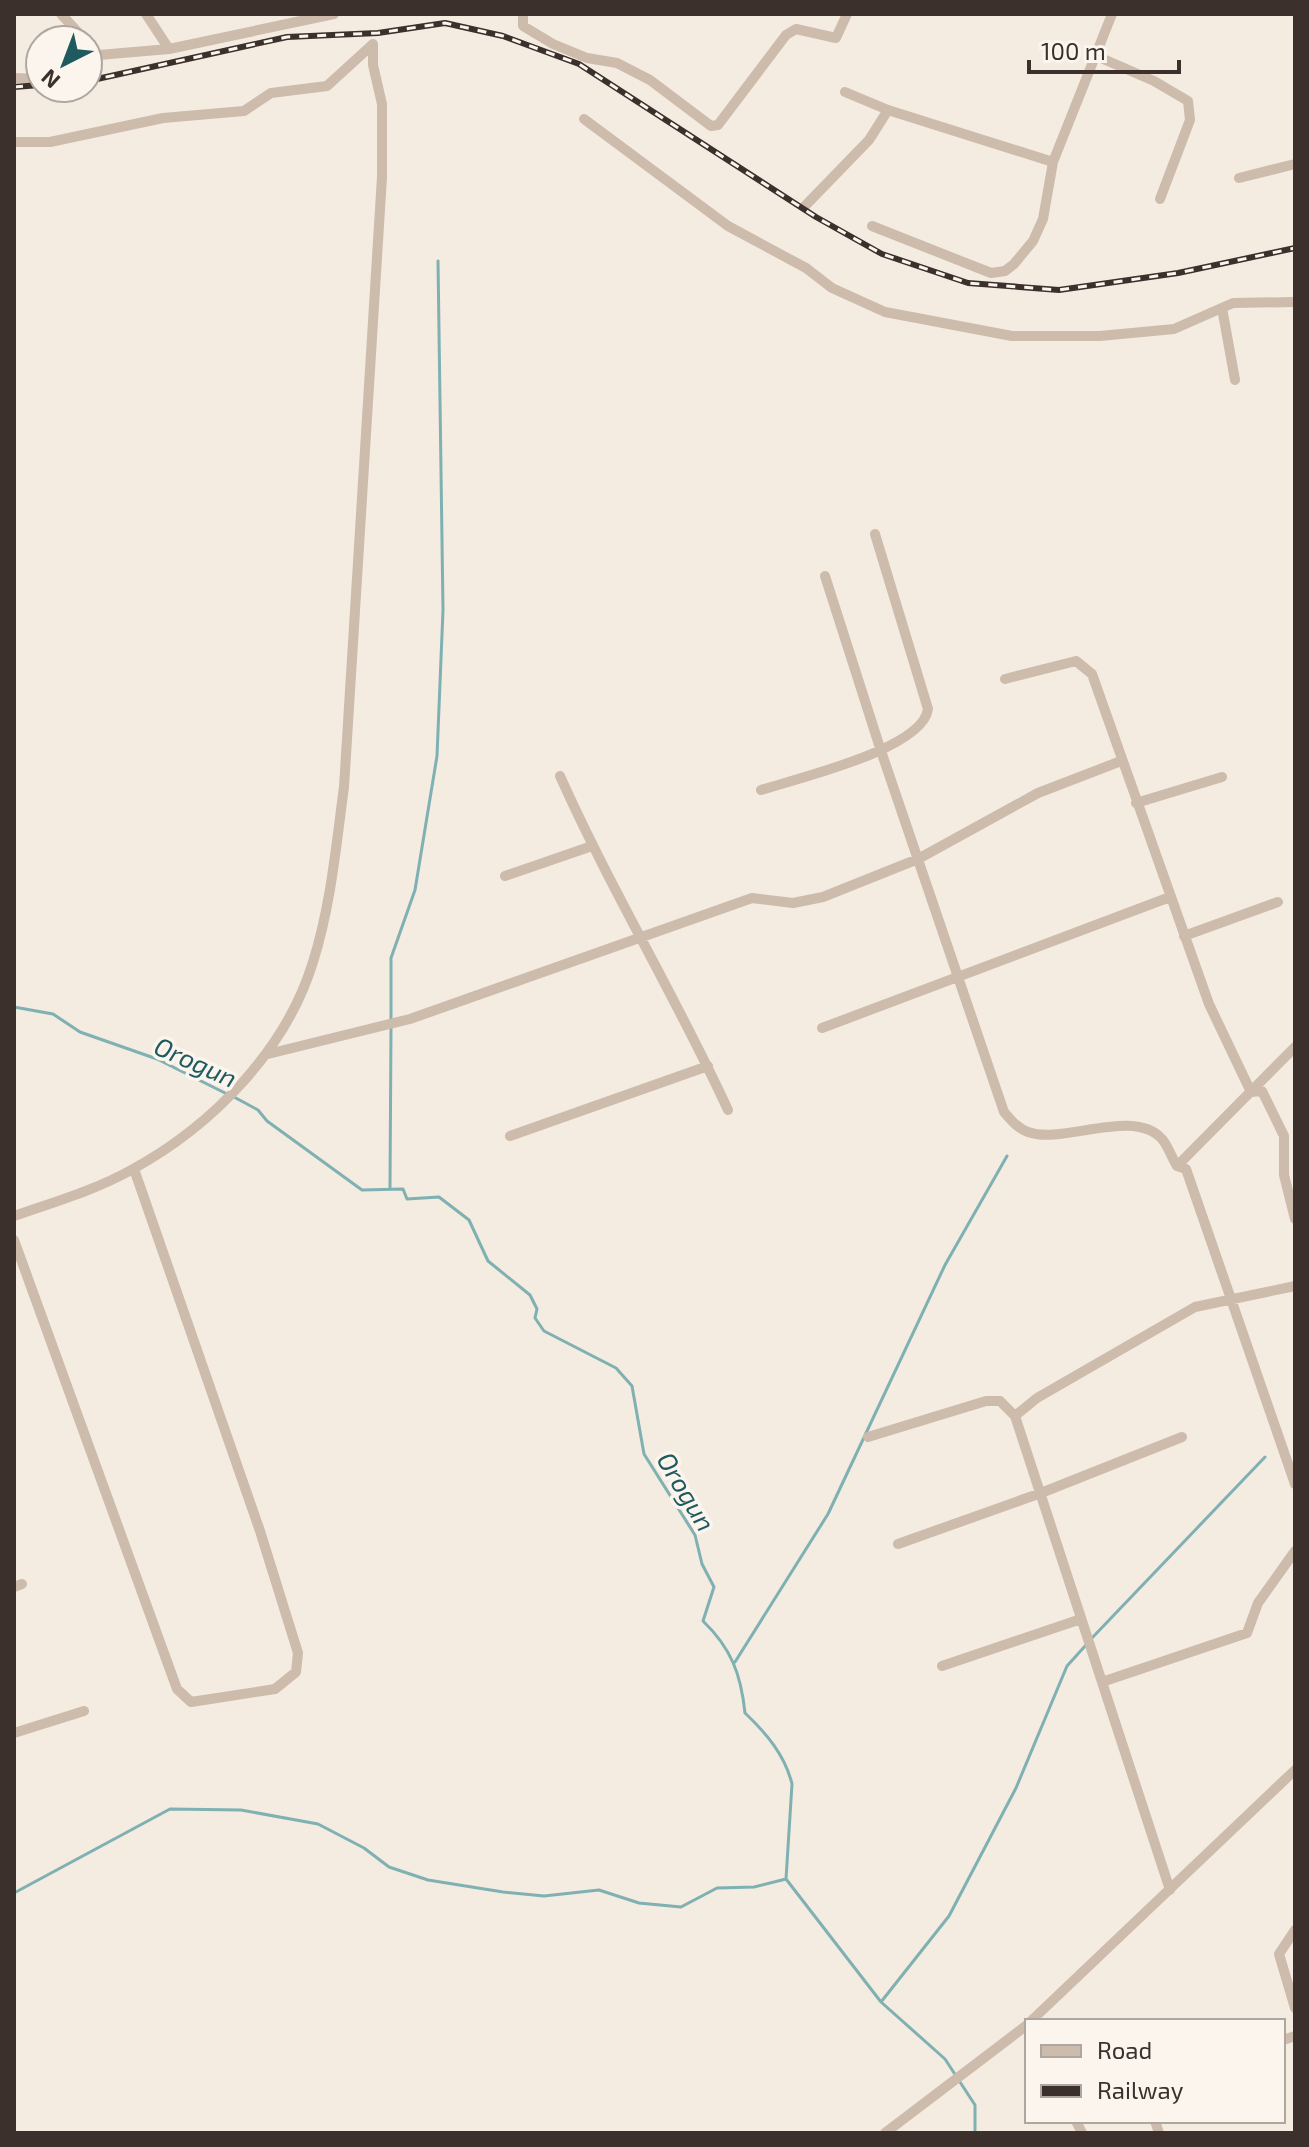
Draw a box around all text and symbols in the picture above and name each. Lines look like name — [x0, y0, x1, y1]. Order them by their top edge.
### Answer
north arrow — [24, 24, 104, 104]
scale bar — [1029, 24, 1179, 74]
text: 100 m — [1041, 36, 1106, 65]
text: N — [35, 65, 65, 95]
water label: Orogun — [150, 1029, 242, 1093]
water label: Orogun — [651, 1446, 723, 1536]
legend — [1025, 2019, 1285, 2123]
text: Road — [1097, 2035, 1152, 2064]
text: Railway — [1097, 2075, 1184, 2104]

